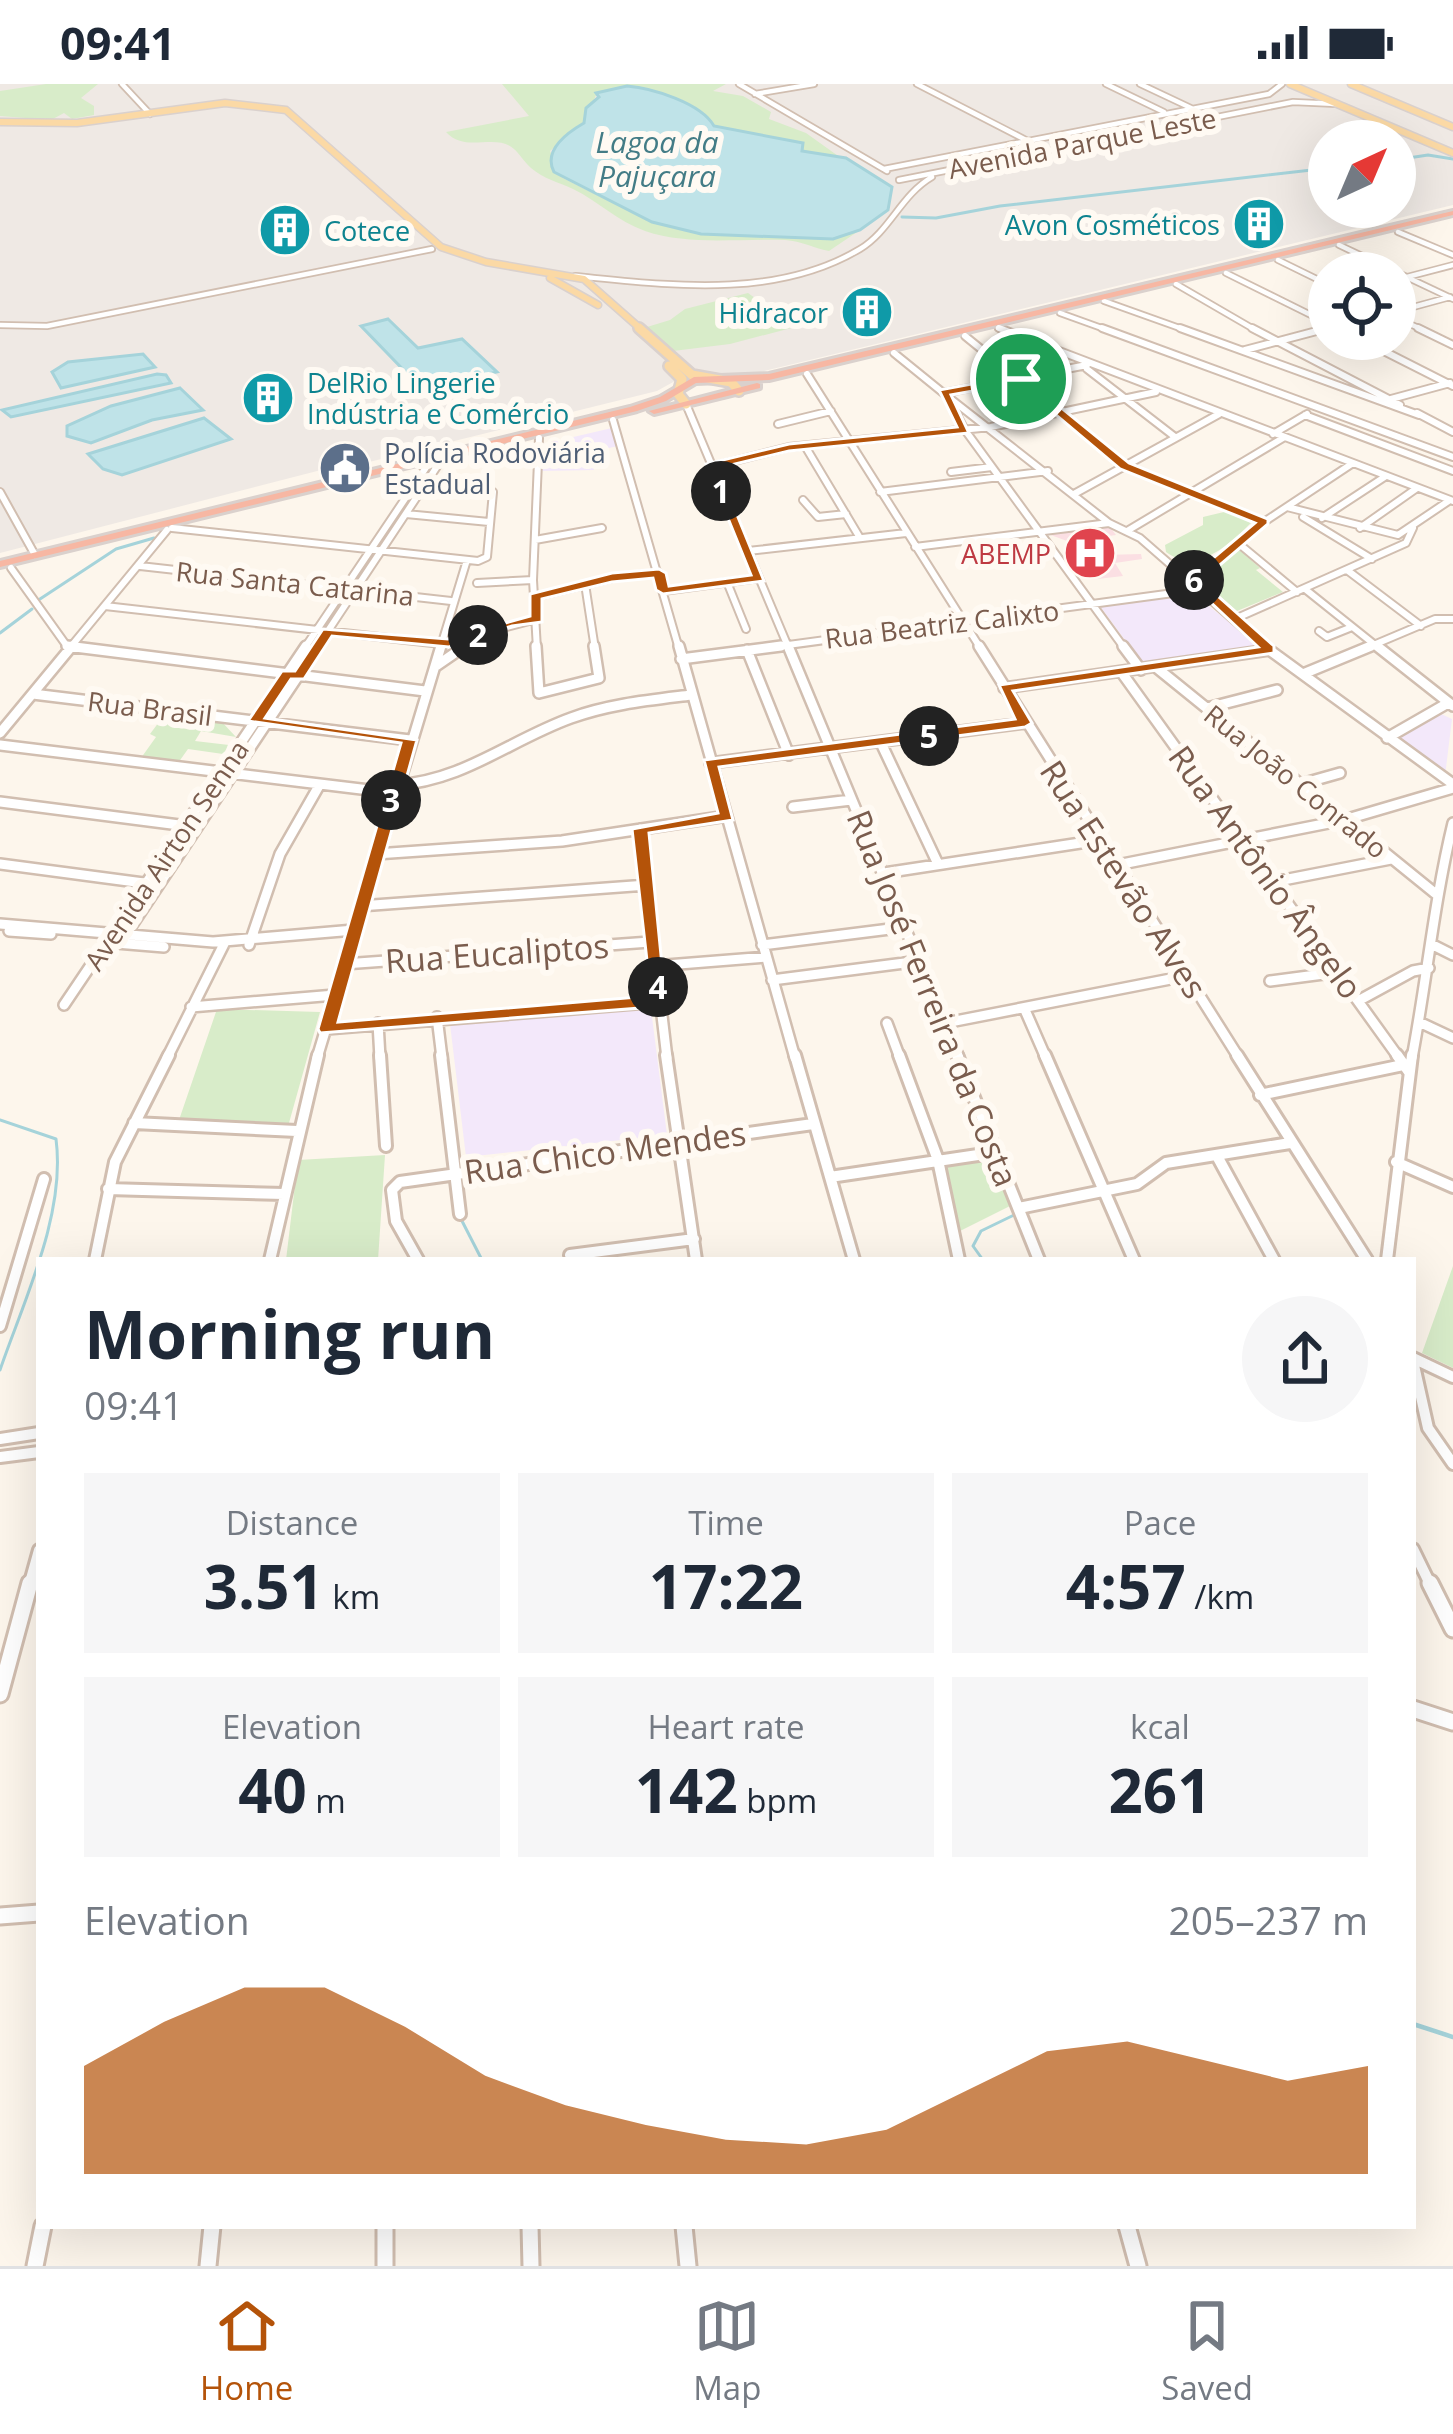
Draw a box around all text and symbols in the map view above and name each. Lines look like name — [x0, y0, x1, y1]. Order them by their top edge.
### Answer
text: 09:41 — [60, 12, 176, 73]
street label: Avenida Parque Leste — [945, 99, 1219, 187]
north arrow — [1308, 120, 1416, 228]
map controls — [1308, 120, 1416, 360]
water label: Lagoa da Pajuçara — [596, 121, 718, 196]
building icon: Avon Cosméticos — [1231, 196, 1287, 252]
building icon: Cotece — [257, 202, 313, 258]
place label: Avon Cosméticos — [1005, 206, 1220, 243]
place label: Cotece — [324, 212, 410, 249]
button: locate — [1308, 252, 1416, 360]
building icon: Hidracor — [839, 284, 895, 340]
place label: Hidracor — [719, 294, 828, 331]
pin — [970, 328, 1072, 430]
icon: arrive — [988, 346, 1054, 412]
place label: DelRio Lingerie Indústria e Comércio — [307, 364, 569, 432]
building icon: DelRio Lingerie Indústria e Comércio — [240, 370, 296, 426]
place label: Polícia Rodoviária Estadual — [384, 434, 606, 502]
public building icon: Polícia Rodoviária Estadual — [317, 440, 373, 496]
pin: 1 — [691, 461, 751, 521]
text: 1 — [712, 468, 730, 513]
hospital icon: ABEMP — [1062, 525, 1118, 581]
place label: ABEMP — [961, 535, 1051, 572]
pin: 6 — [1164, 550, 1224, 610]
street label: Rua Santa Catarina — [174, 552, 416, 614]
text: 6 — [1185, 557, 1203, 602]
street label: Rua Beatriz Calixto — [823, 591, 1061, 657]
pin: 2 — [448, 605, 508, 665]
text: 2 — [469, 612, 487, 657]
street label: Rua Brasil — [86, 682, 214, 734]
street label: Rua João Conrado — [1197, 696, 1395, 866]
pin: 5 — [899, 706, 959, 766]
text: 5 — [920, 713, 938, 758]
street label: Avenida Airton Senna — [75, 733, 257, 977]
street label: Rua Antônio Ângelo — [1159, 736, 1373, 1008]
street label: Rua Estevão Alves — [1030, 751, 1218, 1007]
pin: 3 — [361, 770, 421, 830]
text: 3 — [382, 777, 400, 822]
street label: Rua José Ferreira da Costa — [837, 803, 1029, 1193]
street label: Rua Eucaliptos — [383, 923, 611, 983]
pin: 4 — [628, 957, 688, 1017]
text: 4 — [649, 964, 667, 1009]
street label: Rua Chico Mendes — [461, 1110, 749, 1194]
text: Morning run — [84, 1288, 495, 1378]
button: share — [1242, 1296, 1368, 1422]
text: 09:41 — [84, 1378, 183, 1431]
text: Distance — [226, 1500, 358, 1545]
text: Time — [688, 1500, 764, 1545]
text: Pace — [1124, 1500, 1196, 1545]
text: 3.51 — [204, 1545, 324, 1627]
text: 17:22 — [649, 1545, 803, 1627]
text: 4:57 — [1066, 1545, 1186, 1627]
text: km — [324, 1574, 380, 1619]
text: /km — [1186, 1574, 1254, 1619]
text: Elevation — [222, 1704, 362, 1749]
text: Heart rate — [647, 1704, 805, 1749]
text: kcal — [1130, 1704, 1190, 1749]
text: 40 — [238, 1749, 307, 1831]
text: 142 — [635, 1749, 738, 1831]
text: 261 — [1109, 1749, 1211, 1831]
text: m — [307, 1778, 346, 1823]
text: bpm — [738, 1778, 817, 1823]
text: Elevation — [84, 1893, 250, 1946]
text: 205–237 m — [1168, 1893, 1368, 1946]
tab: Home — [200, 2293, 293, 2410]
tab: Map — [693, 2293, 761, 2410]
tab: Saved — [1161, 2293, 1253, 2410]

